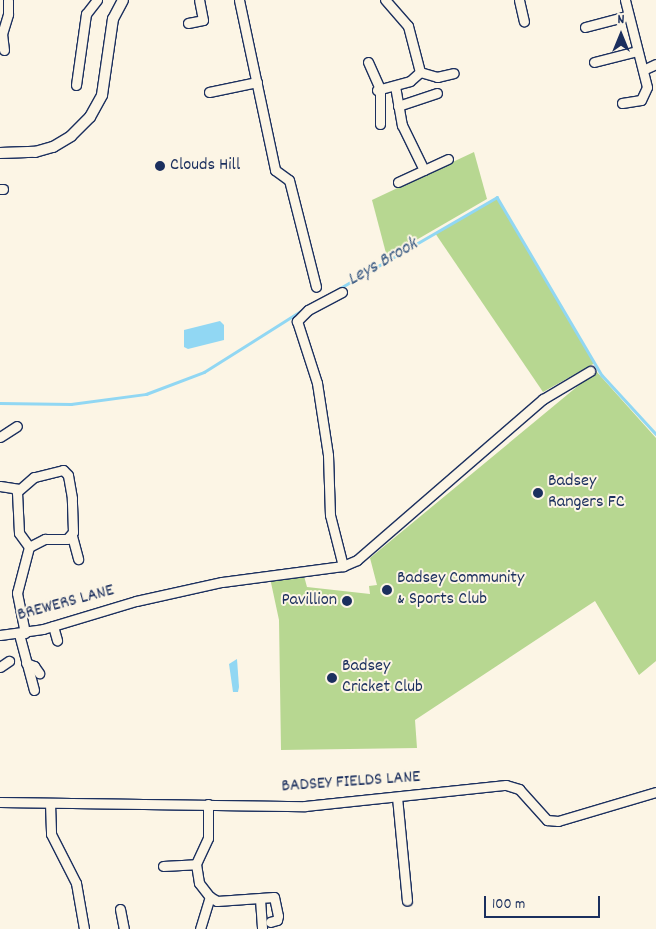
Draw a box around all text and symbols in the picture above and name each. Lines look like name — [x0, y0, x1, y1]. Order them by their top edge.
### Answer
north arrow — [596, 10, 646, 60]
text: N — [618, 10, 624, 30]
place label: Clouds Hill — [170, 155, 240, 177]
marker: Clouds Hill — [154, 160, 166, 172]
water label: Leys Brook — [344, 234, 422, 292]
place label: Badsey Rangers FC — [548, 472, 625, 514]
marker: Badsey Rangers FC — [532, 487, 544, 499]
place label: Badsey Community & Sports Club — [397, 569, 524, 612]
street label: BREWERS LANE — [15, 581, 117, 627]
marker: Badsey Community & Sports Club — [381, 584, 393, 596]
place label: Pavillion — [281, 590, 337, 612]
marker: Pavillion — [341, 595, 353, 607]
place label: Badsey Cricket Club — [342, 657, 423, 700]
marker: Badsey Cricket Club — [326, 672, 338, 684]
street label: BADSEY FIELDS LANE — [281, 767, 421, 799]
scale bar — [486, 886, 602, 918]
text: 100 m — [492, 894, 525, 916]

